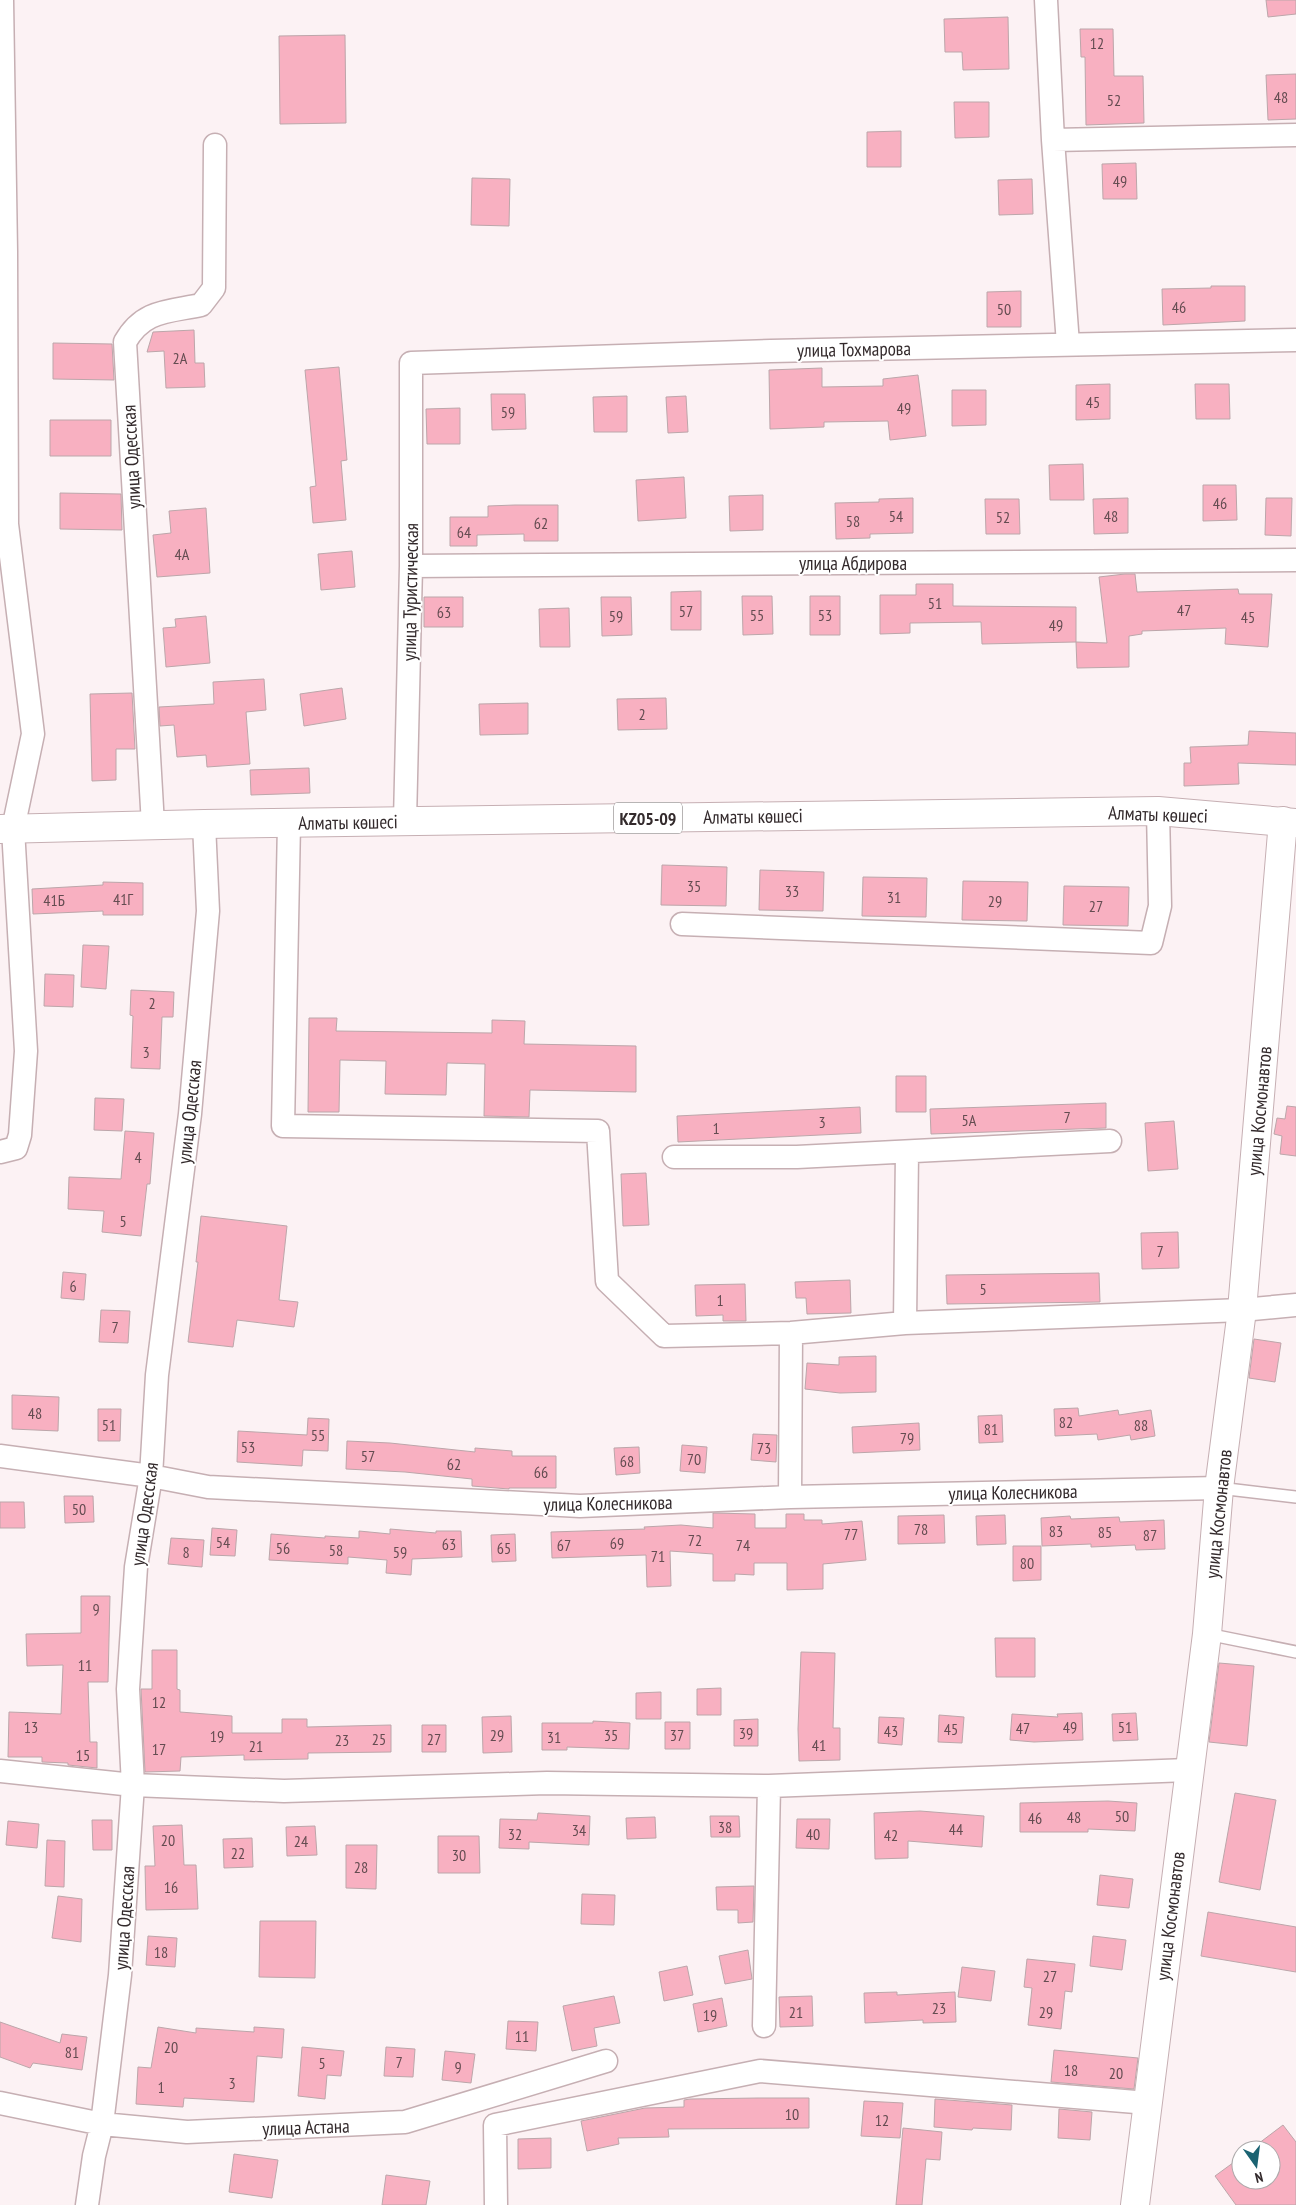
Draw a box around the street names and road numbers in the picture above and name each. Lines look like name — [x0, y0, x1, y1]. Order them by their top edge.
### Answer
street label: улица Тохмарова — [797, 336, 911, 362]
street label: улица Одесская — [116, 404, 146, 510]
street label: улица Туристическая — [397, 523, 423, 661]
street label: улица Абдирова — [799, 551, 907, 575]
street label: Алматы көшесі — [1108, 800, 1208, 828]
road number: KZ05-09 — [614, 802, 682, 834]
street label: Алматы көшесі — [703, 803, 803, 829]
street label: Алматы көшесі — [298, 809, 398, 835]
street label: улица Космонавтов — [1241, 1045, 1277, 1177]
street label: улица Одесская — [172, 1059, 206, 1165]
street label: улица Космонавтов — [1199, 1448, 1237, 1580]
street label: улица Одесская — [125, 1461, 163, 1567]
street label: улица Колесникова — [948, 1479, 1078, 1505]
street label: улица Колесникова — [543, 1490, 673, 1516]
street label: улица Космонавтов — [1150, 1850, 1190, 1982]
street label: улица Одесская — [108, 1865, 140, 1971]
street label: улица Астана — [262, 2113, 350, 2141]

